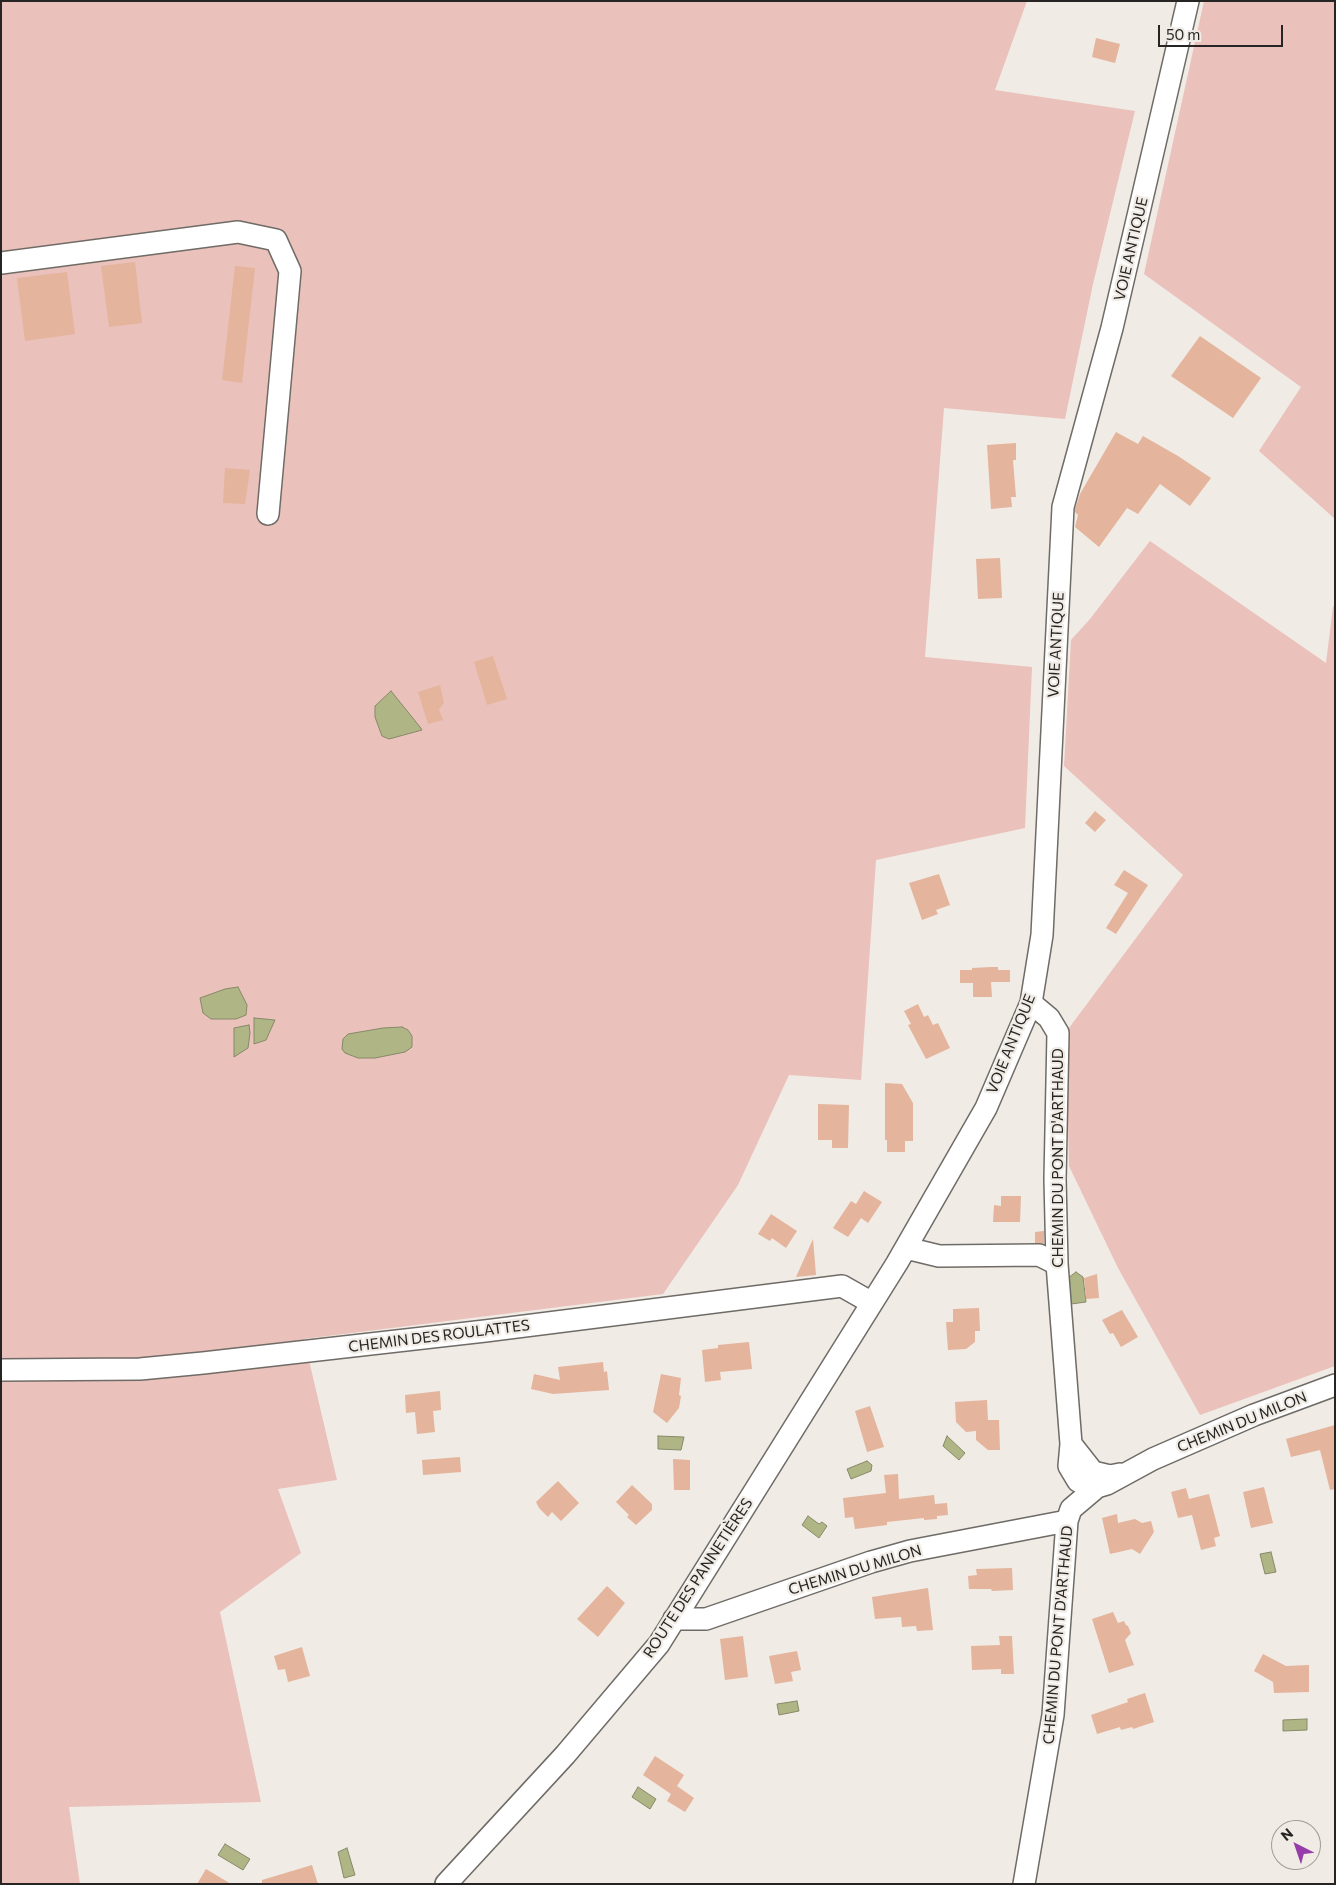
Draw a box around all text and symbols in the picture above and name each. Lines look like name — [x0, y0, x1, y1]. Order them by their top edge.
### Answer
scale bar — [1161, 15, 1286, 47]
text: 50 m — [1166, 25, 1200, 43]
street label: VOIE ANTIQUE — [1110, 195, 1152, 303]
street label: VOIE ANTIQUE — [1044, 592, 1068, 698]
street label: VOIE ANTIQUE — [983, 992, 1039, 1096]
street label: CHEMIN DU PONT D'ARTHAUD — [1049, 1048, 1067, 1268]
street label: CHEMIN DES ROULATTES — [347, 1316, 531, 1356]
street label: CHEMIN DU MILON — [1174, 1388, 1310, 1456]
street label: ROUTE DES PANNETIÈRES — [640, 1495, 756, 1661]
street label: CHEMIN DU PONT D'ARTHAUD — [1039, 1525, 1077, 1745]
street label: CHEMIN DU MILON — [786, 1541, 924, 1599]
north arrow — [1271, 1820, 1321, 1870]
text: N — [1277, 1824, 1296, 1844]

